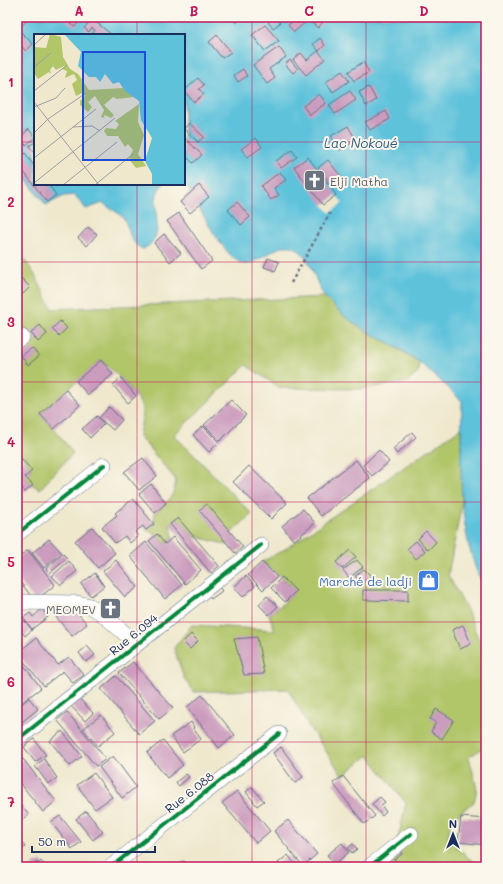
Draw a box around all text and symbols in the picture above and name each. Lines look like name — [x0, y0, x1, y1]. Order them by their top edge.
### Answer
text: A — [74, 2, 84, 19]
text: B — [190, 2, 199, 19]
text: C — [304, 2, 314, 19]
text: D — [419, 2, 429, 19]
inset map — [34, 34, 185, 185]
text: 1 — [8, 73, 14, 90]
water label: Lac Nokoué — [324, 134, 398, 151]
church icon: Elji Matha — [302, 168, 328, 194]
place label: Elji Matha — [330, 173, 388, 189]
text: 2 — [7, 193, 15, 210]
text: 3 — [7, 313, 15, 330]
text: 4 — [7, 433, 15, 450]
text: 5 — [7, 553, 15, 570]
shop icon: Marché de ladji — [415, 568, 441, 594]
place label: Marché de ladji — [319, 573, 412, 589]
church icon: MEOMEV — [98, 596, 124, 622]
place label: MEOMEV — [46, 601, 96, 617]
street label: Rue 6.094 — [105, 610, 161, 658]
text: 6 — [7, 673, 15, 690]
street label: Rue 6.088 — [161, 768, 217, 816]
text: 7 — [7, 793, 15, 810]
north arrow — [433, 814, 473, 854]
text: N — [449, 816, 457, 831]
scale bar — [32, 828, 155, 854]
text: 50 m — [38, 833, 66, 849]

